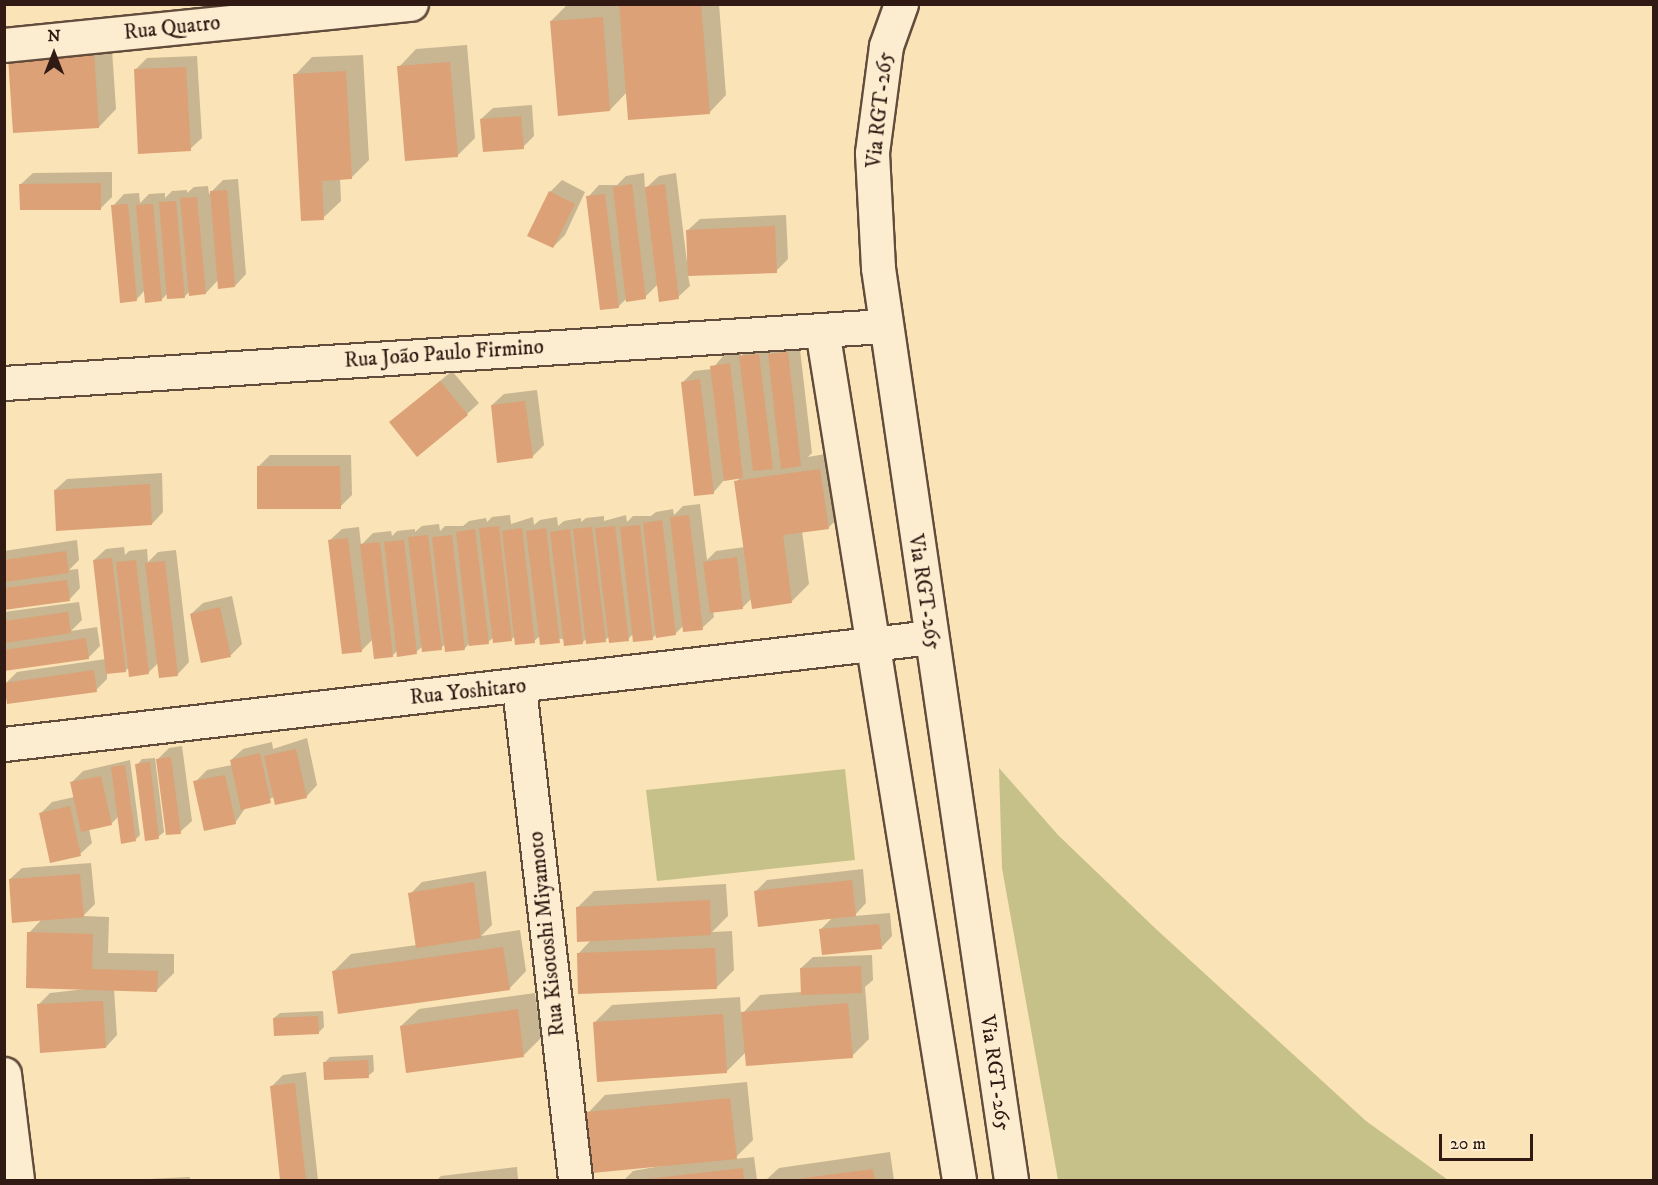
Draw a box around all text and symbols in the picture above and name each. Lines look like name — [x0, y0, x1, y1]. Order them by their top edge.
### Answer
street label: Rua Quatro — [122, 10, 222, 46]
north arrow — [24, 24, 84, 84]
text: N — [47, 26, 61, 46]
street label: Via RGT-265 — [861, 51, 899, 169]
street label: Rua João Paulo Firmino — [343, 334, 545, 374]
street label: Via RGT-265 — [902, 532, 946, 652]
street label: Rua Yoshitaro — [409, 673, 527, 711]
street label: Rua Kisotoshi Miyamoto — [524, 830, 570, 1038]
street label: Via RGT-265 — [974, 1014, 1016, 1132]
scale bar — [1442, 1122, 1536, 1160]
text: 20 m — [1450, 1133, 1486, 1155]

